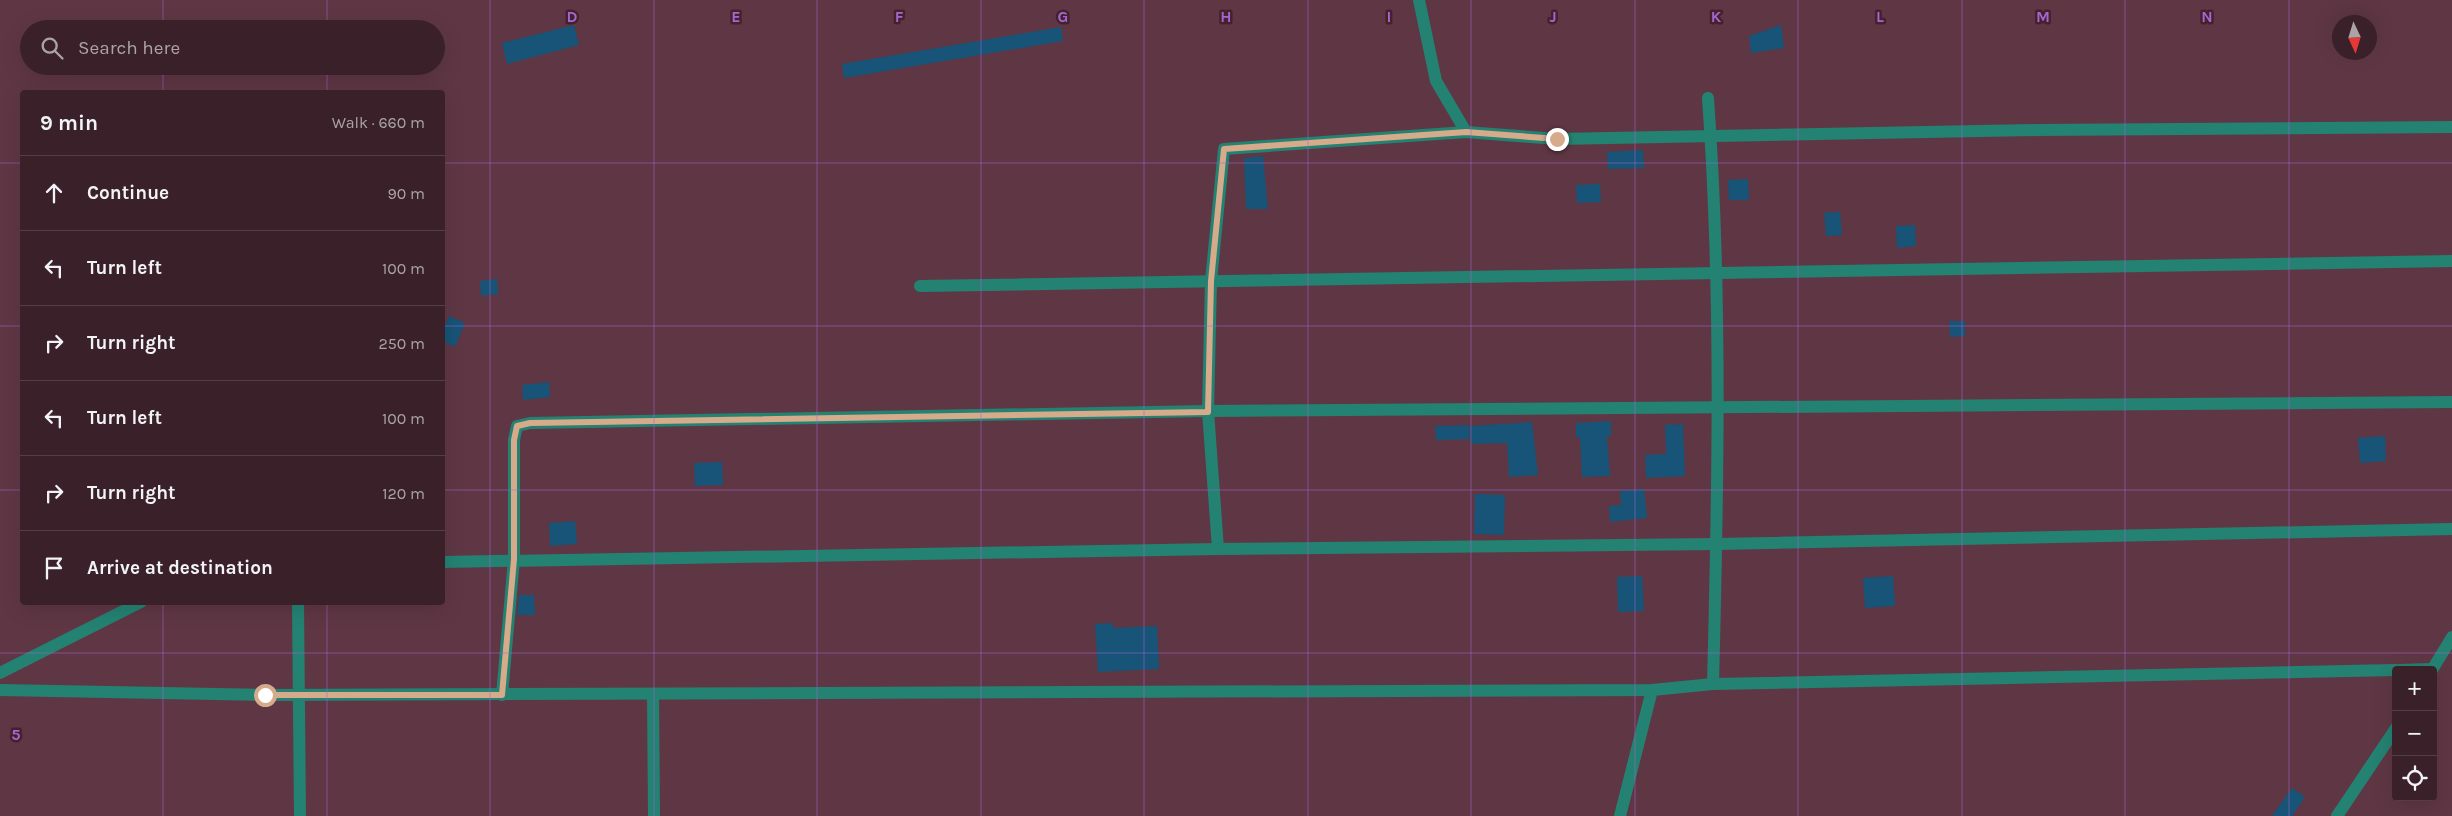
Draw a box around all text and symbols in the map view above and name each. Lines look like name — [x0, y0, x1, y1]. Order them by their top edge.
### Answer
text: D — [567, 7, 578, 26]
text: E — [731, 7, 741, 26]
text: F — [895, 7, 904, 26]
text: G — [1058, 7, 1068, 26]
text: H — [1220, 7, 1232, 26]
text: I — [1387, 7, 1391, 26]
text: J — [1549, 7, 1557, 26]
text: K — [1711, 7, 1722, 26]
text: L — [1876, 7, 1884, 26]
text: M — [2036, 7, 2050, 26]
text: N — [2201, 7, 2213, 26]
north arrow — [2332, 15, 2377, 60]
search box — [20, 20, 445, 75]
icon: search — [38, 34, 66, 62]
text: Search here — [78, 37, 180, 59]
text: 9 min — [40, 111, 98, 135]
text: Walk · 660 m — [332, 113, 425, 132]
route end — [1546, 128, 1569, 151]
icon: ahead — [40, 179, 68, 207]
text: Continue — [87, 182, 169, 204]
text: 90 m — [387, 184, 425, 203]
icon: left — [40, 254, 68, 282]
text: Turn left — [87, 257, 162, 279]
text: 100 m — [382, 259, 425, 278]
icon: right — [40, 329, 68, 357]
text: Turn right — [87, 332, 176, 354]
text: 250 m — [378, 334, 425, 353]
icon: left — [40, 404, 68, 432]
text: Turn left — [87, 407, 162, 429]
text: 100 m — [382, 409, 425, 428]
icon: right — [40, 479, 68, 507]
text: Turn right — [87, 482, 176, 504]
text: 120 m — [382, 484, 425, 503]
icon: arrive — [40, 554, 68, 582]
text: Arrive at destination — [87, 557, 273, 579]
map controls — [2392, 666, 2437, 801]
button: + — [2392, 666, 2437, 711]
route start — [254, 684, 277, 707]
button: − — [2392, 711, 2437, 756]
text: 5 — [11, 725, 21, 744]
button: locate — [2392, 756, 2437, 801]

